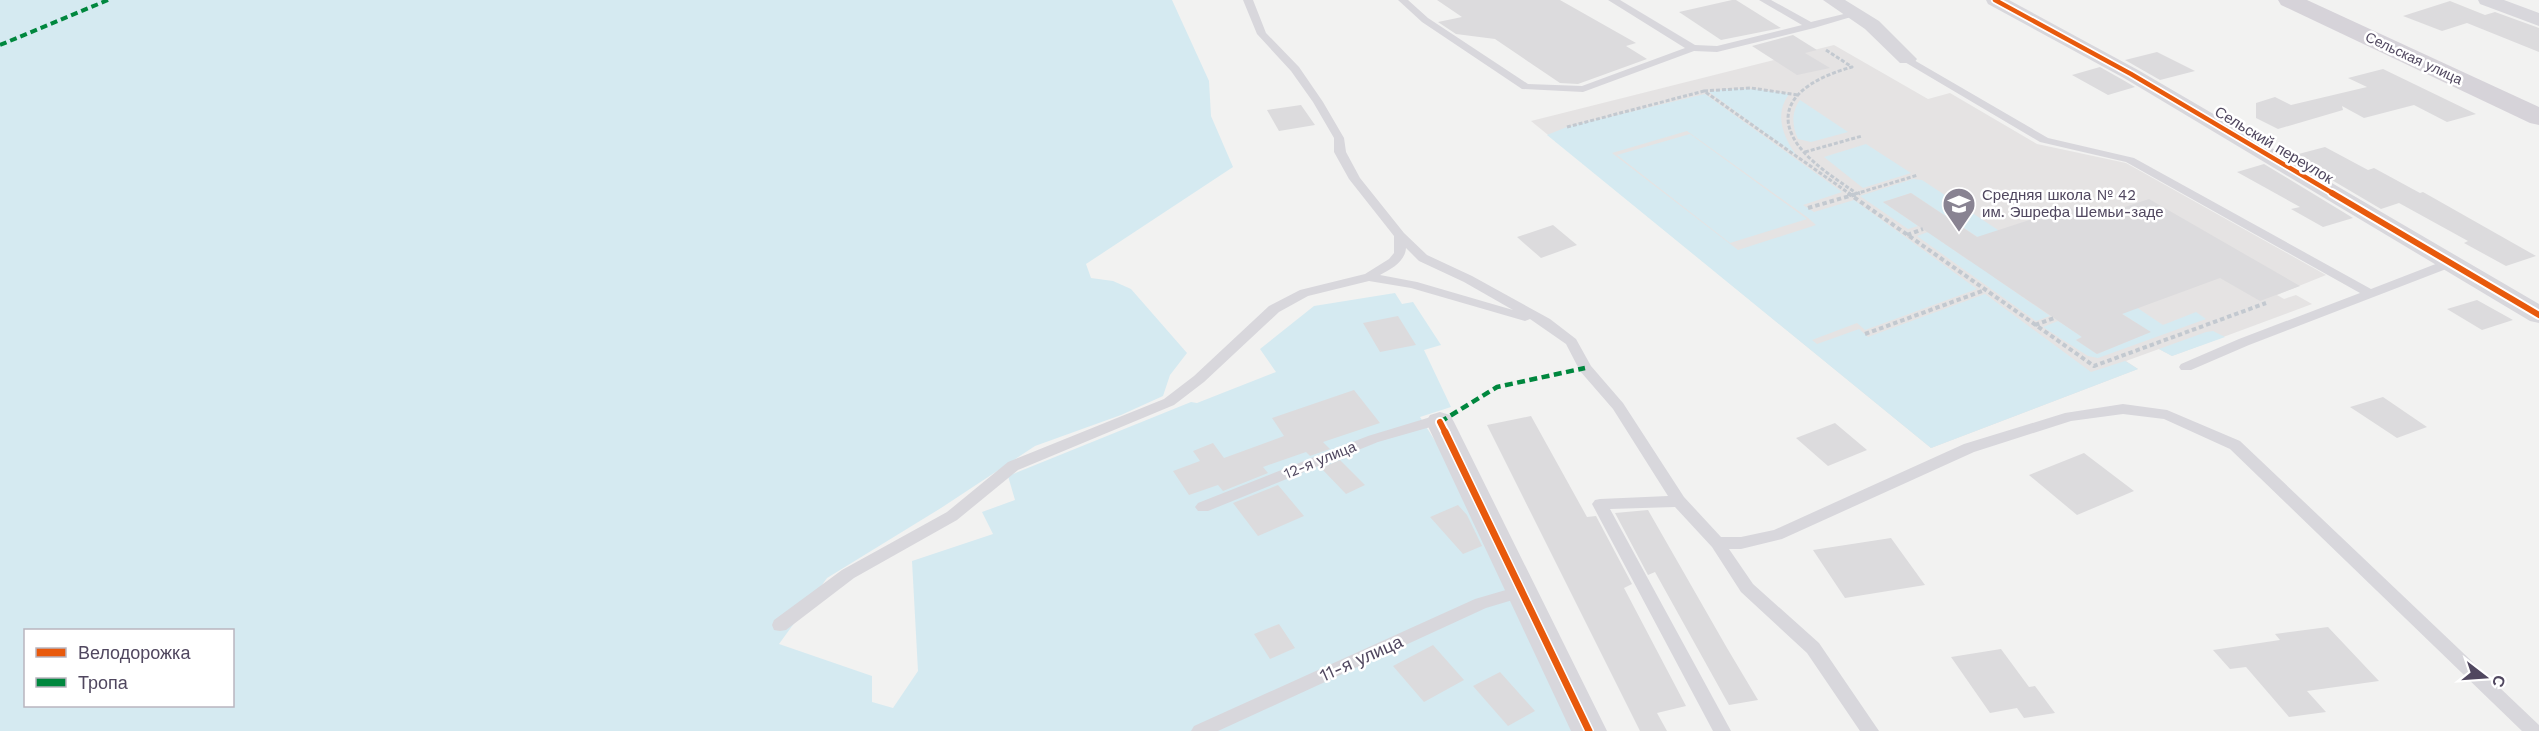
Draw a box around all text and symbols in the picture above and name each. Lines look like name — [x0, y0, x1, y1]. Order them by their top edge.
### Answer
street label: Сельская улица — [2363, 29, 2465, 88]
street label: Сельский переулок — [2211, 102, 2337, 188]
school or university icon: Средняя школа № 42 им. Эшрефа Шемьи-заде — [1941, 186, 1977, 233]
place label: Средняя школа № 42 им. Эшрефа Шемьи-заде — [1982, 186, 2164, 221]
street label: 12-я улица — [1281, 437, 1359, 483]
legend — [24, 629, 234, 707]
street label: 11-я улица — [1316, 630, 1407, 686]
text: Велодорожка — [78, 642, 191, 663]
north arrow — [2455, 647, 2515, 707]
text: Тропа — [78, 672, 129, 693]
text: С — [2488, 673, 2510, 690]

